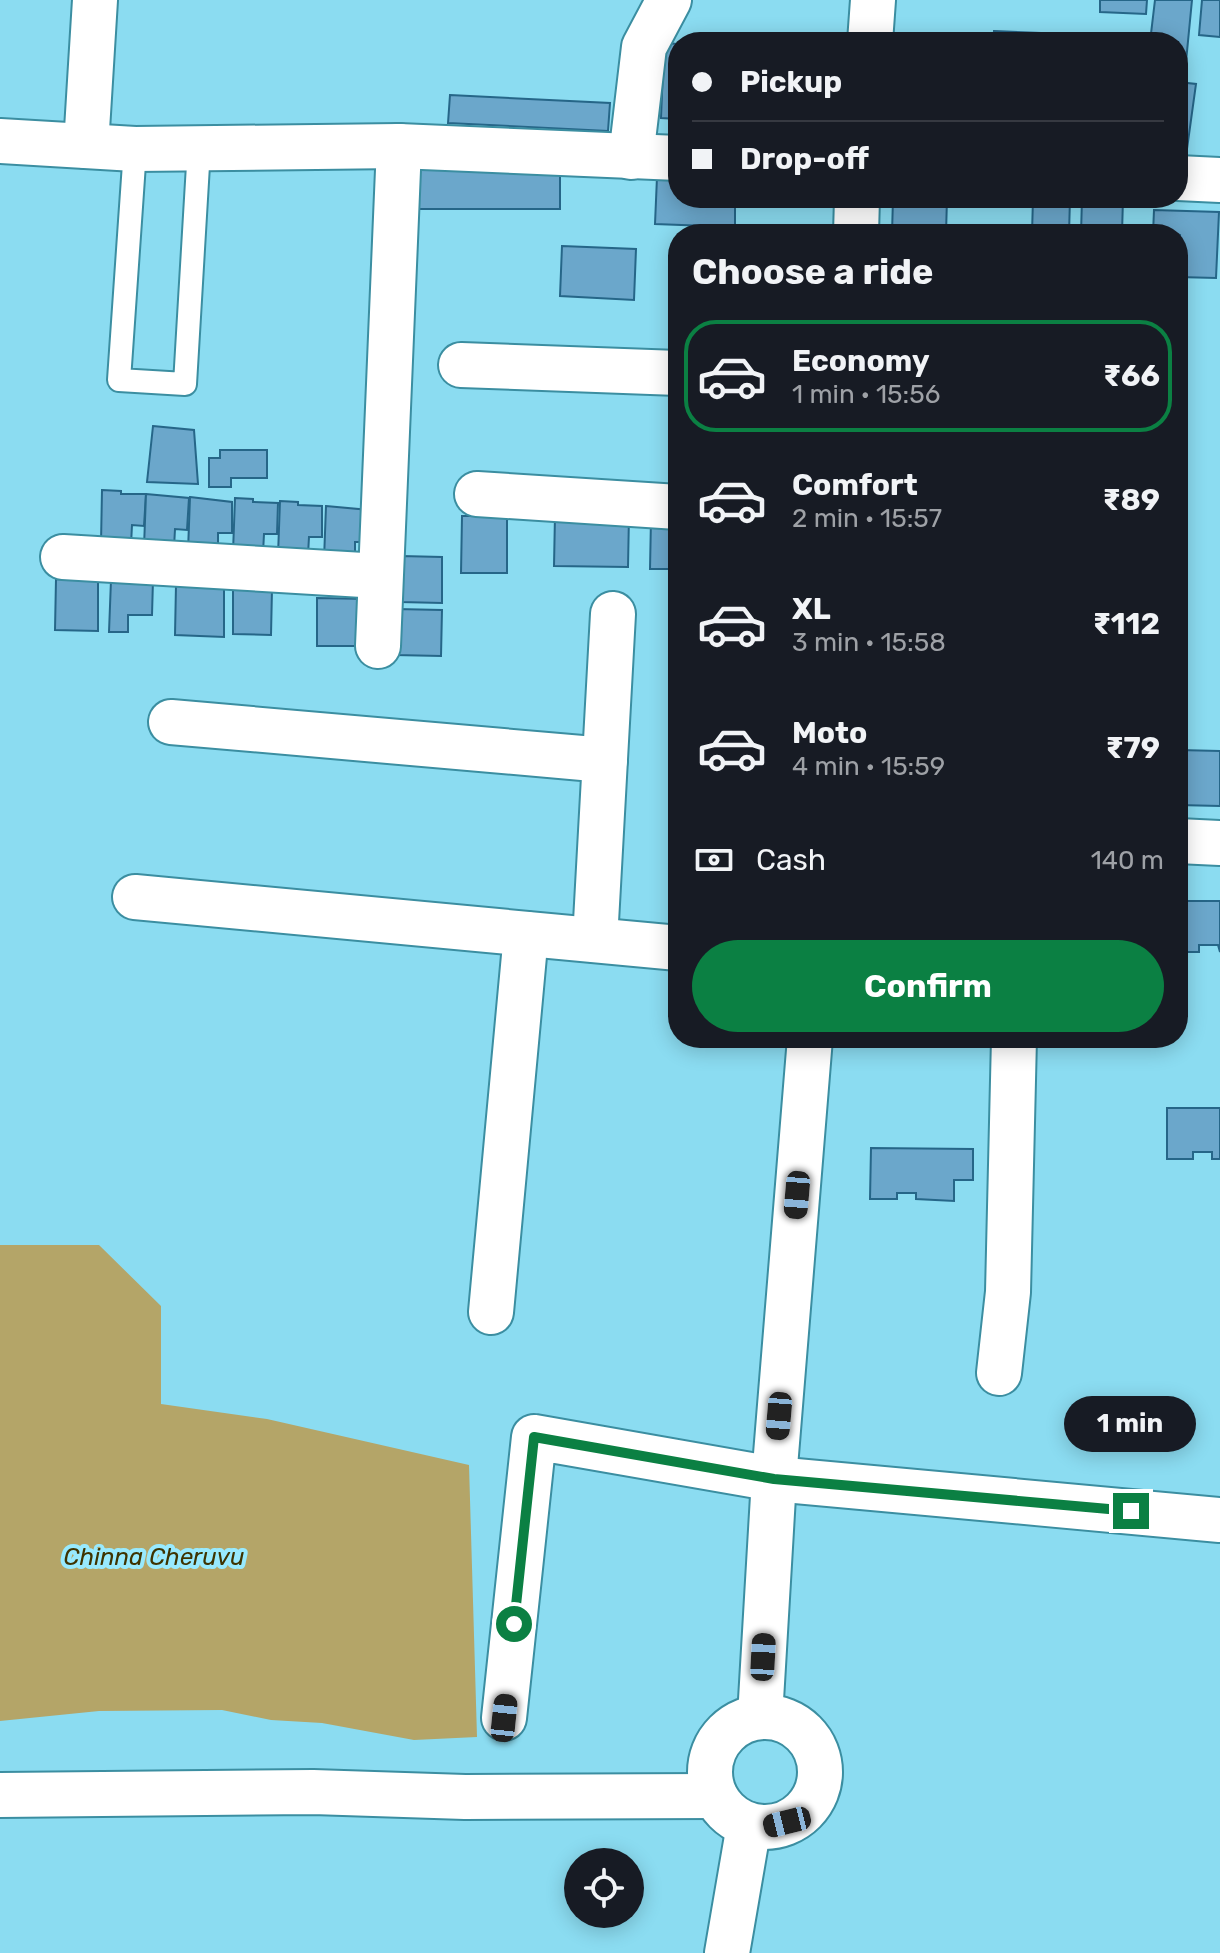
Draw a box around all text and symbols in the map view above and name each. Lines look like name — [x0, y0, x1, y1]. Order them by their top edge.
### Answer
text: Pickup — [740, 64, 842, 100]
text: Drop-off — [740, 141, 869, 177]
text: Choose a ride — [692, 250, 933, 293]
icon: car — [696, 340, 768, 412]
text: Economy — [792, 343, 930, 379]
text: ₹66 — [1103, 358, 1160, 394]
text: 1 min · 15:56 — [792, 379, 940, 410]
icon: car — [696, 464, 768, 536]
text: Comfort — [792, 467, 918, 503]
text: ₹89 — [1102, 482, 1160, 518]
text: 2 min · 15:57 — [792, 503, 942, 534]
icon: car — [696, 588, 768, 660]
text: XL — [792, 591, 831, 627]
text: ₹112 — [1093, 606, 1160, 642]
text: 3 min · 15:58 — [792, 627, 946, 658]
icon: car — [696, 712, 768, 784]
text: Moto — [792, 715, 867, 751]
text: ₹79 — [1106, 730, 1160, 766]
text: 4 min · 15:59 — [792, 751, 945, 782]
icon: cash — [692, 838, 736, 882]
text: Cash — [756, 842, 826, 878]
text: 140 m — [1091, 845, 1164, 876]
button: Confirm — [692, 940, 1164, 1032]
car — [783, 1170, 811, 1220]
car — [765, 1391, 793, 1441]
callout: 1 min — [1065, 1395, 1197, 1451]
text: 1 min — [1097, 1408, 1163, 1439]
route end — [1113, 1493, 1149, 1529]
water label: Chinna Cheruvu — [64, 1543, 244, 1571]
route start — [496, 1606, 532, 1642]
car — [750, 1632, 776, 1682]
car — [490, 1693, 518, 1743]
car — [761, 1805, 813, 1839]
map controls — [564, 1848, 644, 1928]
button: locate — [564, 1848, 644, 1928]

